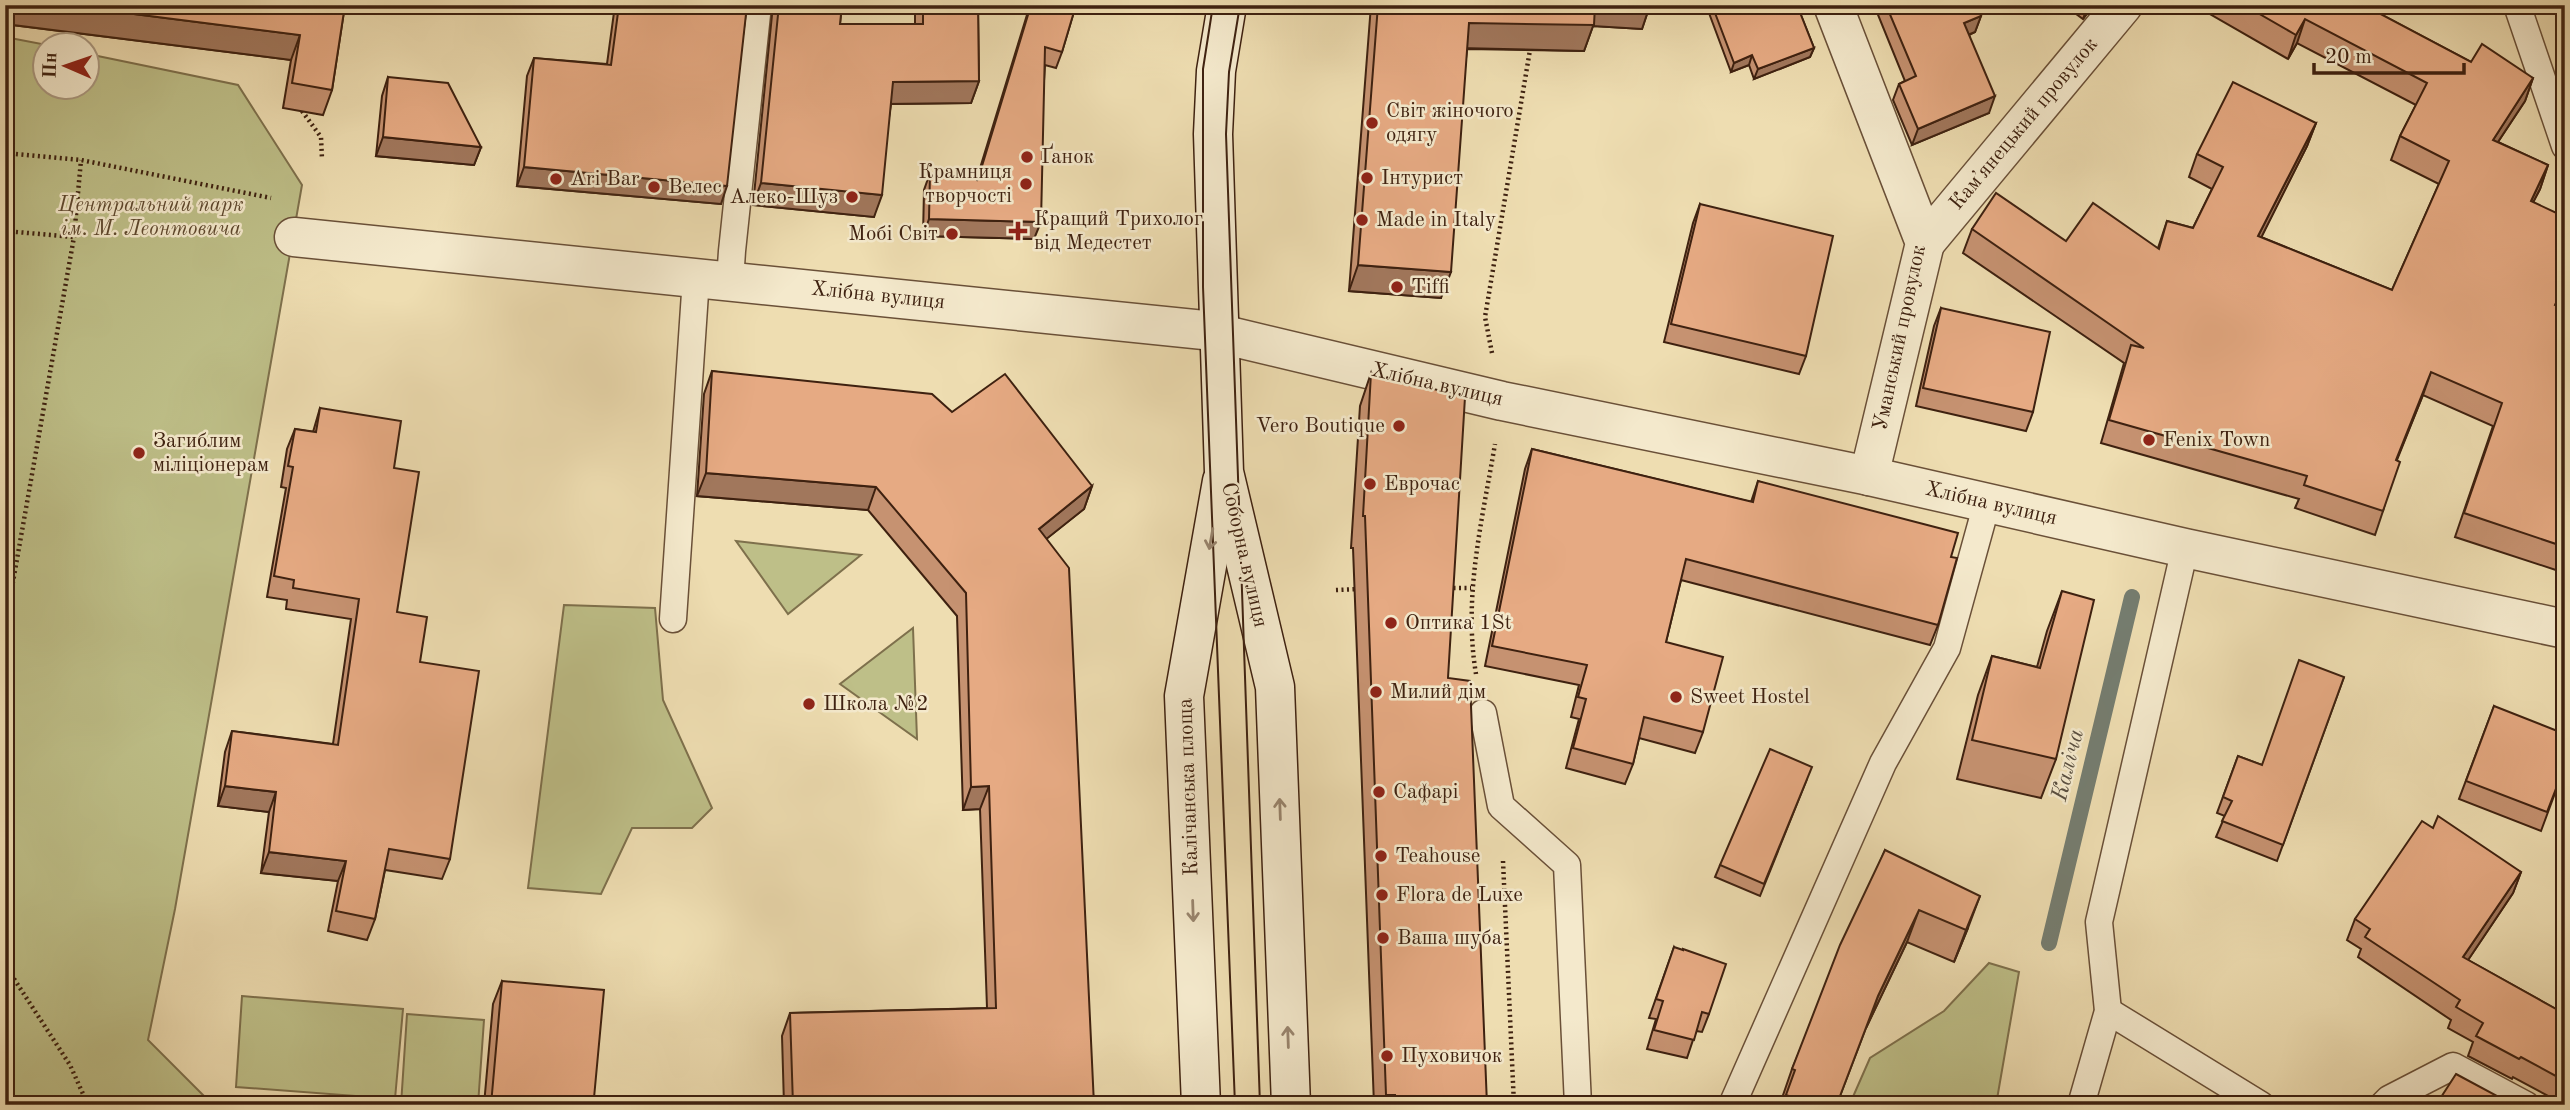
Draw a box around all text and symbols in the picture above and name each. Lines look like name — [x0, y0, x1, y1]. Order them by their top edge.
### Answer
north arrow — [32, 32, 102, 102]
scale bar — [2314, 32, 2465, 76]
street label: Камʼянецький провулок — [1946, 34, 2102, 214]
text: 20 m — [2325, 47, 2372, 68]
text: Пн — [42, 52, 61, 79]
place label: Світ жіночого одягу — [1386, 101, 1514, 146]
marker: Світ жіночого одягу — [1364, 115, 1380, 131]
place label: Ґанок — [1041, 143, 1095, 168]
marker: Ґанок — [1019, 149, 1035, 165]
place label: Крамниця творчості — [918, 162, 1012, 207]
place label: Інтурист — [1381, 168, 1463, 189]
place label: Ari Bar — [570, 169, 640, 190]
marker: Інтурист — [1359, 170, 1375, 186]
marker: Ari Bar — [548, 171, 564, 187]
marker: Крамниця творчості — [1018, 176, 1034, 192]
place label: Велес — [668, 177, 722, 198]
marker: Велес — [646, 179, 662, 195]
place label: Алеко-Шуз — [730, 187, 838, 208]
marker: Алеко-Шуз — [844, 189, 860, 205]
park label: Центральний парк ім. М. Леонтовича — [57, 195, 244, 240]
place label: Кращий Трихолог від Медестет — [1034, 209, 1203, 254]
place label: Made in Italy — [1376, 210, 1496, 231]
marker: Made in Italy — [1354, 212, 1370, 228]
marker: Кращий Трихолог від Медестет — [1008, 221, 1028, 241]
place label: Мобі Світ — [848, 224, 938, 245]
marker: Мобі Світ — [944, 226, 960, 242]
street label: Уманський провулок — [1870, 243, 1930, 433]
place label: Tiffi — [1411, 277, 1450, 298]
street label: Хлібна вулиця — [810, 279, 946, 313]
marker: Tiffi — [1389, 279, 1405, 295]
street label: Хлібна вулиця — [1369, 360, 1505, 410]
place label: Vero Boutique — [1256, 416, 1385, 437]
marker: Vero Boutique — [1391, 418, 1407, 434]
place label: Fenix Town — [2163, 430, 2270, 451]
place label: Загиблим міліціонерам — [153, 431, 269, 476]
marker: Fenix Town — [2141, 432, 2157, 448]
marker: Загиблим міліціонерам — [131, 445, 147, 461]
place label: Еврочас — [1384, 474, 1460, 495]
marker: Еврочас — [1362, 476, 1378, 492]
street label: Хлібна вулиця — [1923, 479, 2059, 529]
street label: Соборна вулиця — [1217, 480, 1271, 630]
one-way arrow — [1204, 527, 1217, 549]
place label: Оптика 1St — [1405, 613, 1512, 634]
marker: Оптика 1St — [1383, 615, 1399, 631]
place label: Милий дім — [1390, 682, 1486, 703]
marker: Милий дім — [1368, 684, 1384, 700]
place label: Sweet Hostel — [1690, 687, 1810, 708]
marker: Sweet Hostel — [1668, 689, 1684, 705]
place label: Школа №2 — [823, 694, 929, 715]
marker: Школа №2 — [801, 696, 817, 712]
street label: Калічанська площа — [1175, 698, 1203, 876]
water label: Каліча — [2048, 727, 2088, 804]
place label: Сафарі — [1393, 782, 1458, 803]
marker: Сафарі — [1371, 784, 1387, 800]
one-way arrow — [1273, 798, 1286, 821]
place label: Teahouse — [1395, 846, 1480, 867]
marker: Teahouse — [1373, 848, 1389, 864]
place label: Flora de Luxe — [1396, 885, 1523, 906]
marker: Flora de Luxe — [1374, 887, 1390, 903]
one-way arrow — [1186, 899, 1199, 922]
place label: Ваша шуба — [1397, 928, 1502, 949]
marker: Ваша шуба — [1375, 930, 1391, 946]
one-way arrow — [1282, 1025, 1295, 1048]
place label: Пуховичок — [1401, 1046, 1503, 1067]
marker: Пуховичок — [1379, 1048, 1395, 1064]

